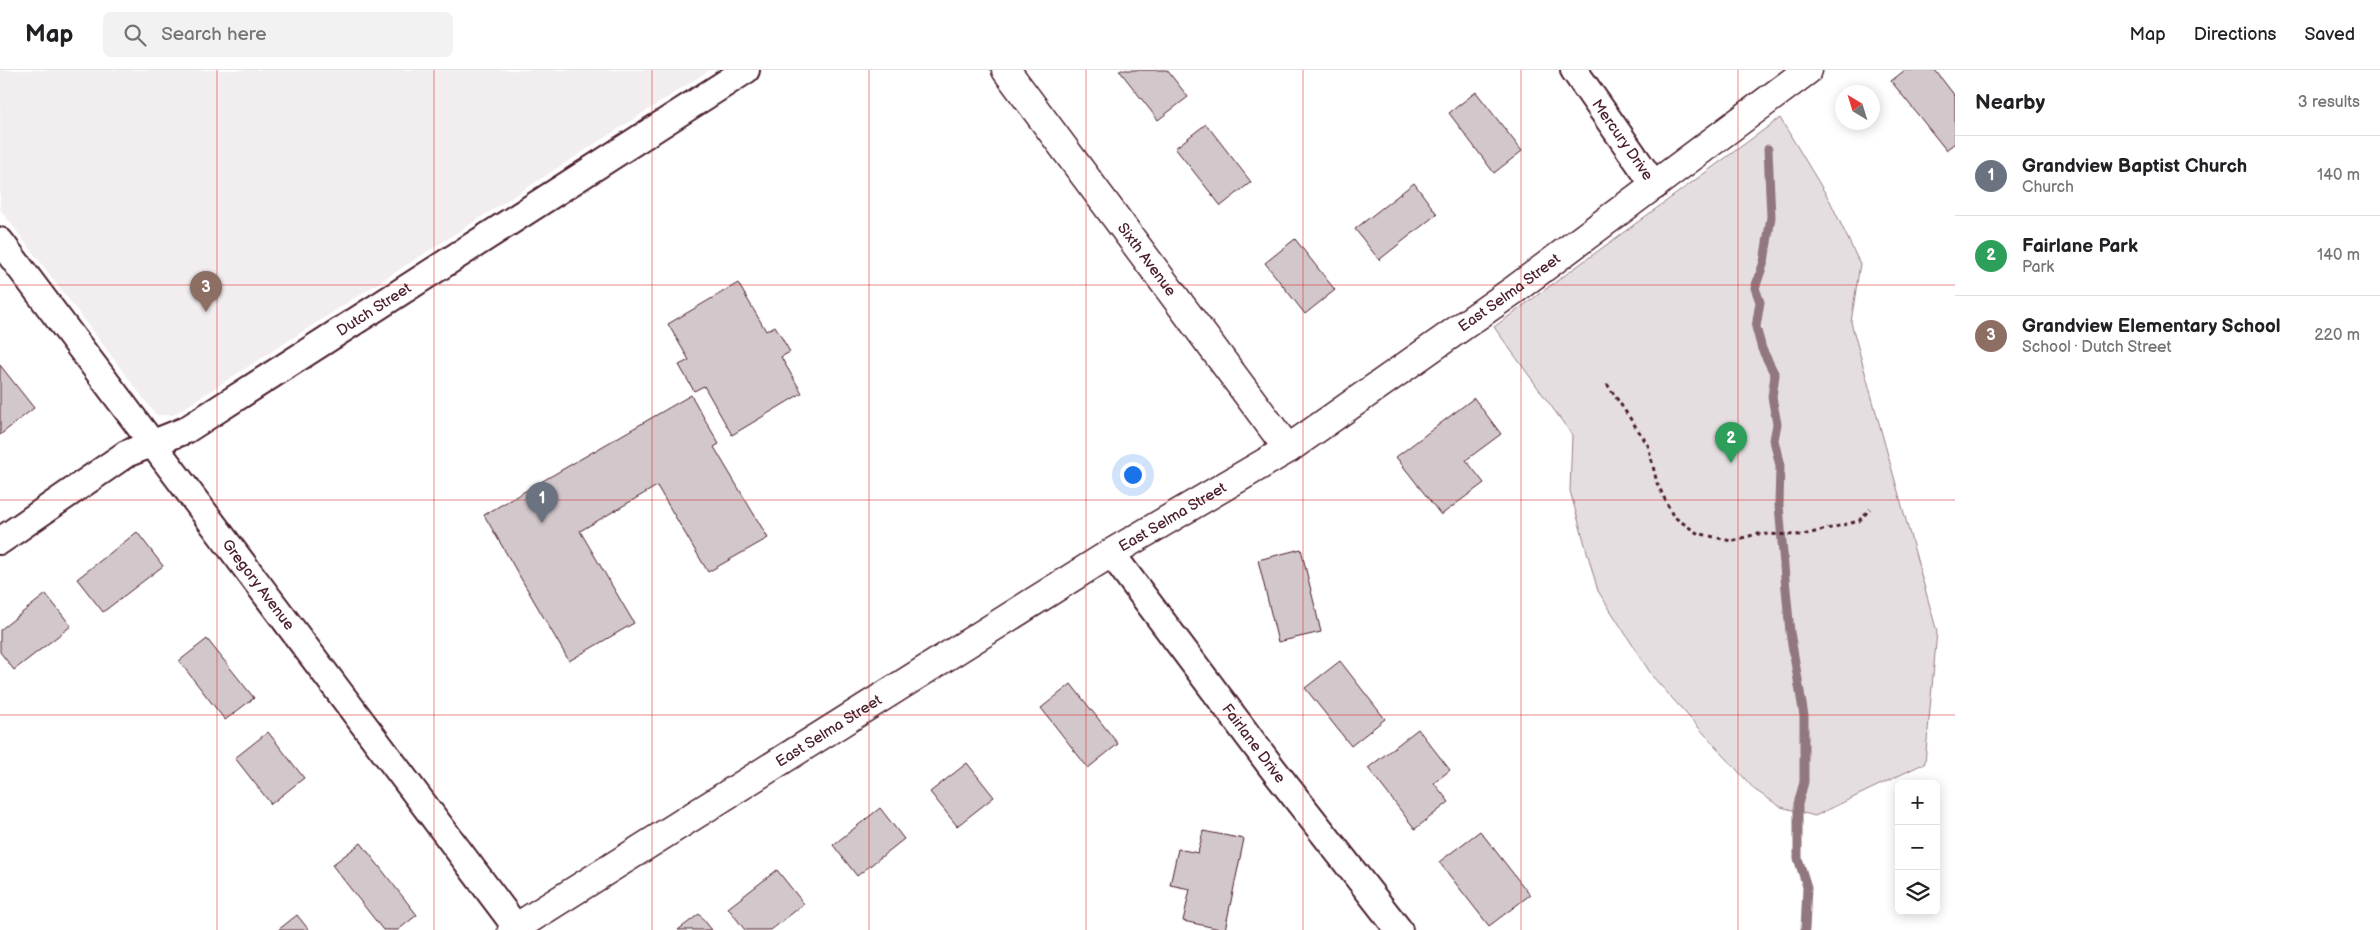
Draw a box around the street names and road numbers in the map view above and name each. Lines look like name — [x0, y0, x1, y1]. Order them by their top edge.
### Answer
street label: Mercury Drive — [1587, 96, 1657, 184]
street label: Sixth Avenue — [1113, 219, 1180, 300]
street label: East Selma Street — [1455, 249, 1565, 336]
street label: Dutch Street — [333, 279, 415, 341]
street label: East Selma Street — [1116, 478, 1230, 556]
street label: Gregory Avenue — [218, 536, 298, 634]
street label: East Selma Street — [772, 691, 886, 772]
street label: Fairlane Drive — [1217, 700, 1290, 787]

